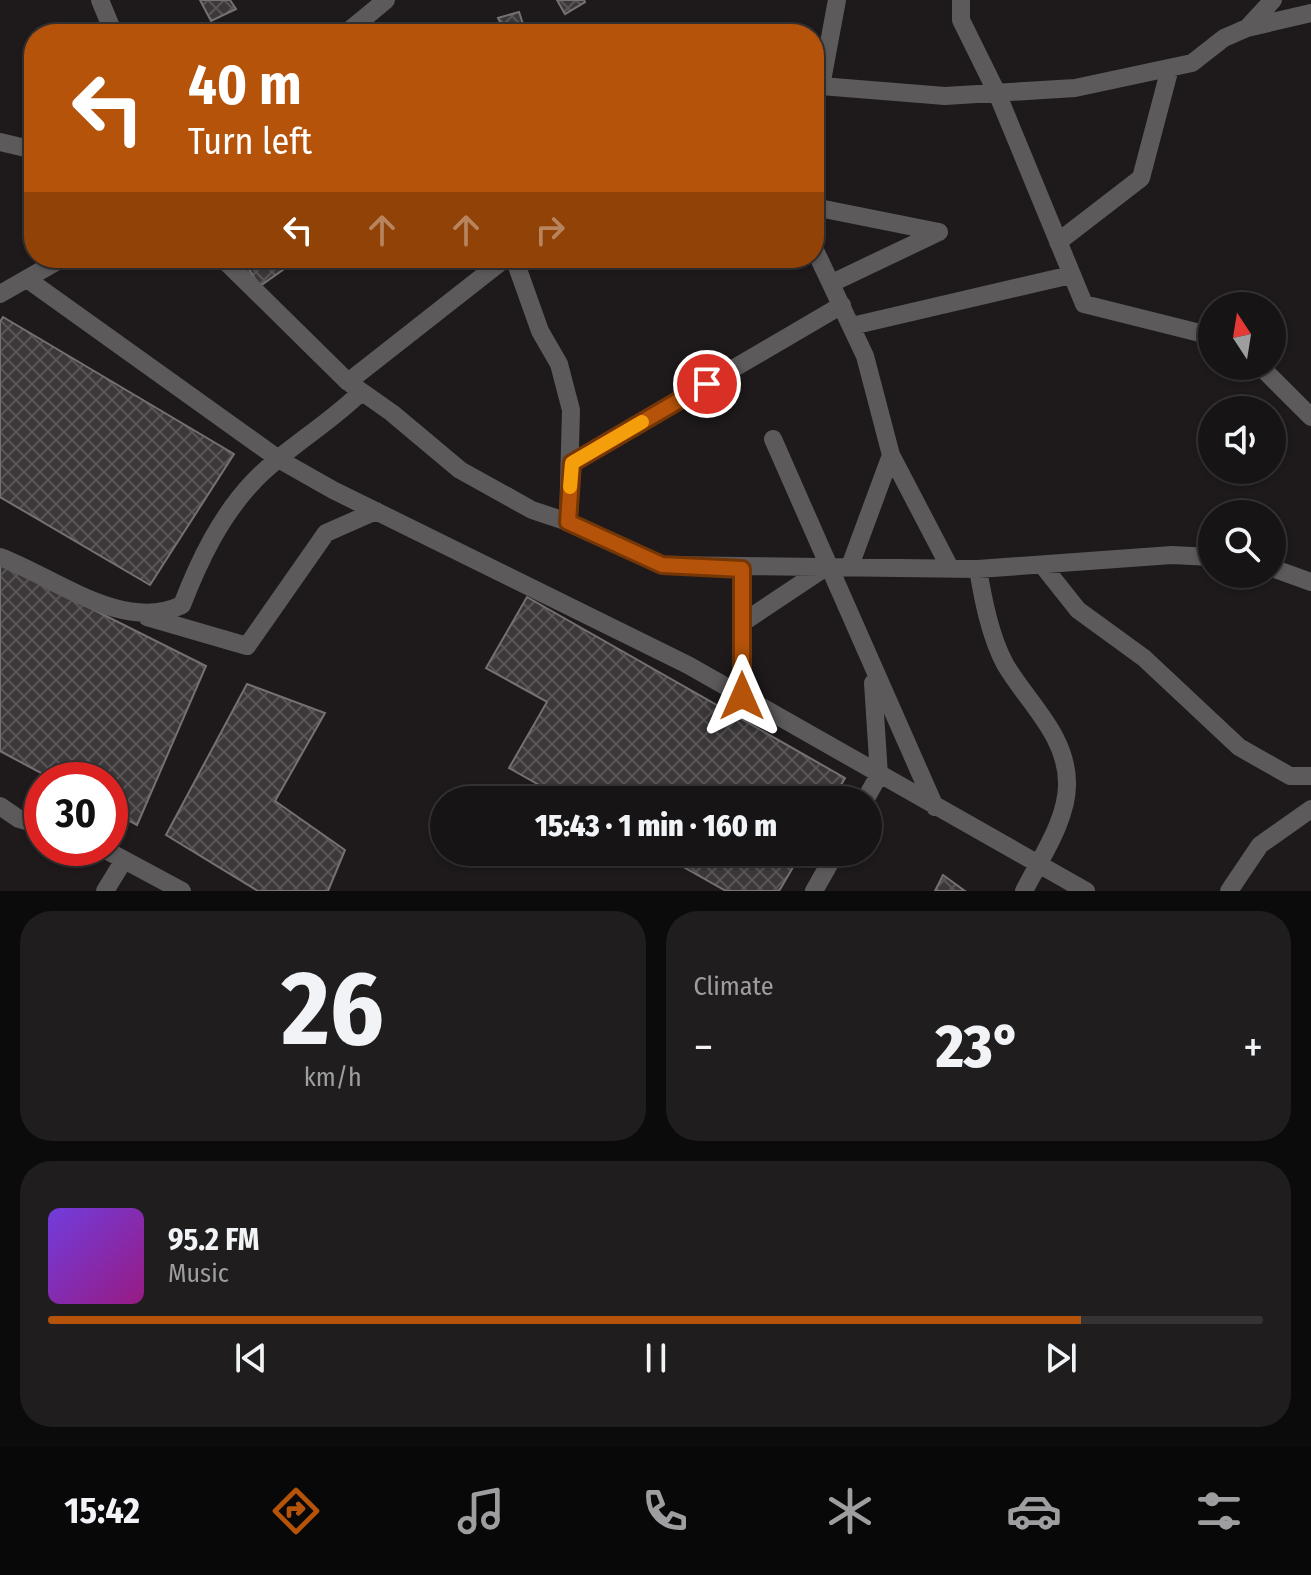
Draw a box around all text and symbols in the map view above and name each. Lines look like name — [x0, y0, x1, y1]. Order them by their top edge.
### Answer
text: 40 m — [188, 52, 302, 119]
icon: left — [56, 56, 160, 160]
text: Turn left — [188, 120, 312, 164]
icon: left — [276, 208, 320, 252]
icon: ahead — [360, 208, 404, 252]
icon: ahead — [444, 208, 488, 252]
icon: right — [528, 208, 572, 252]
north arrow — [1198, 292, 1286, 380]
map controls — [1198, 292, 1286, 588]
pin — [673, 350, 741, 418]
icon: arrive — [685, 362, 729, 406]
button: sound — [1198, 396, 1286, 484]
button: search — [1198, 500, 1286, 588]
position arrow — [700, 654, 784, 738]
speed limit sign: 30 — [24, 762, 128, 866]
text: 15:43 · 1 min · 160 m — [535, 808, 777, 844]
text: 26 — [281, 947, 384, 1072]
text: Climate — [694, 971, 774, 1002]
text: 23° — [936, 1011, 1021, 1083]
text: − — [694, 1021, 713, 1074]
text: + — [1243, 1021, 1263, 1074]
text: km/h — [304, 1062, 362, 1093]
text: 95.2 FM — [168, 1222, 259, 1258]
text: Music — [168, 1258, 229, 1289]
icon: previous — [229, 1336, 273, 1380]
icon: pause — [634, 1336, 678, 1380]
icon: next — [1039, 1336, 1083, 1380]
icon: directions — [268, 1483, 324, 1539]
icon: music — [453, 1483, 509, 1539]
icon: phone — [637, 1483, 693, 1539]
icon: climate — [822, 1483, 878, 1539]
icon: car — [1006, 1483, 1062, 1539]
icon: filters — [1191, 1483, 1247, 1539]
text: 15:42 — [64, 1489, 140, 1533]

